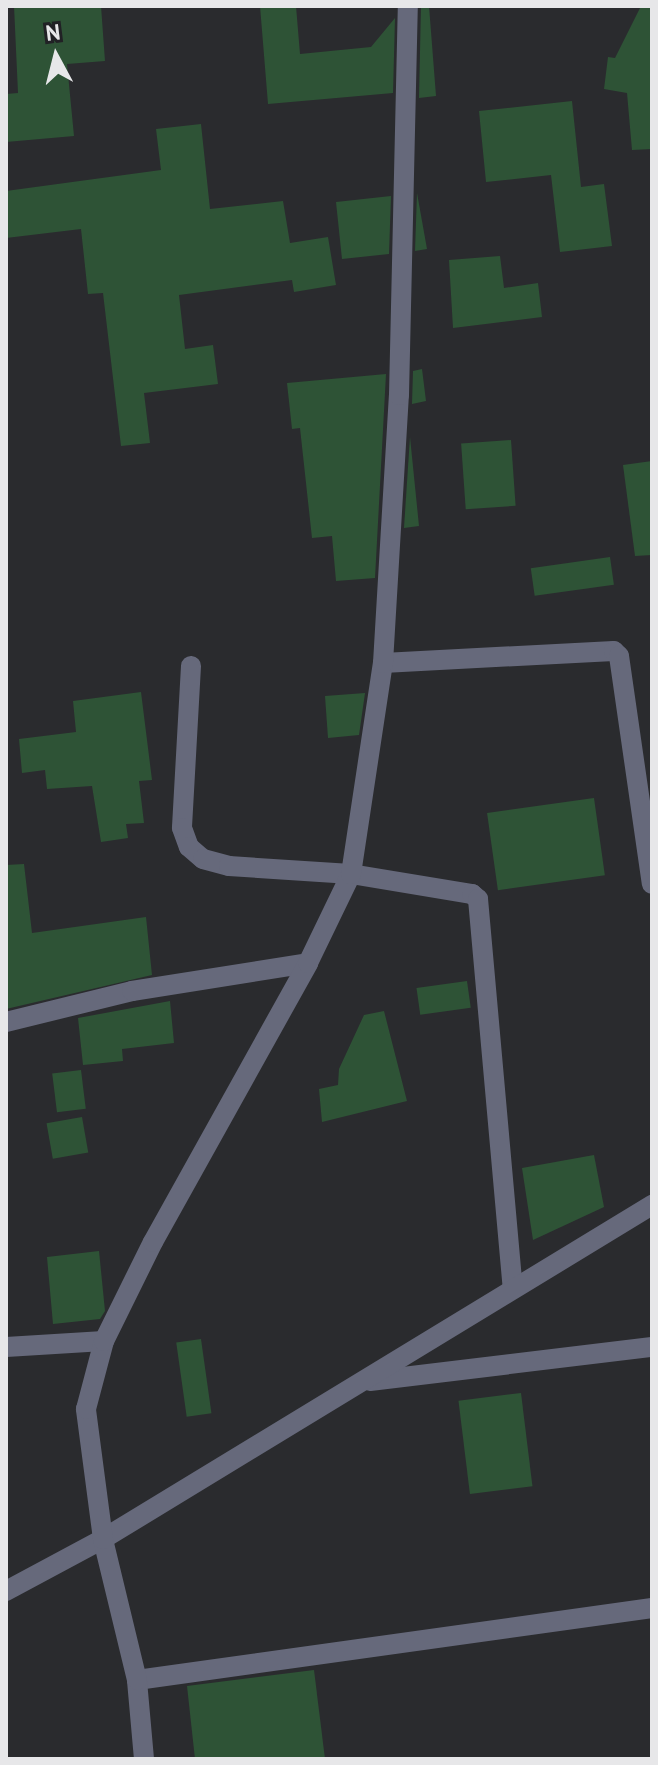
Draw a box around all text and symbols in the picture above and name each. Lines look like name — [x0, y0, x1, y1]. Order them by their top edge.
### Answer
north arrow — [16, 16, 96, 96]
text: N — [44, 17, 62, 47]

